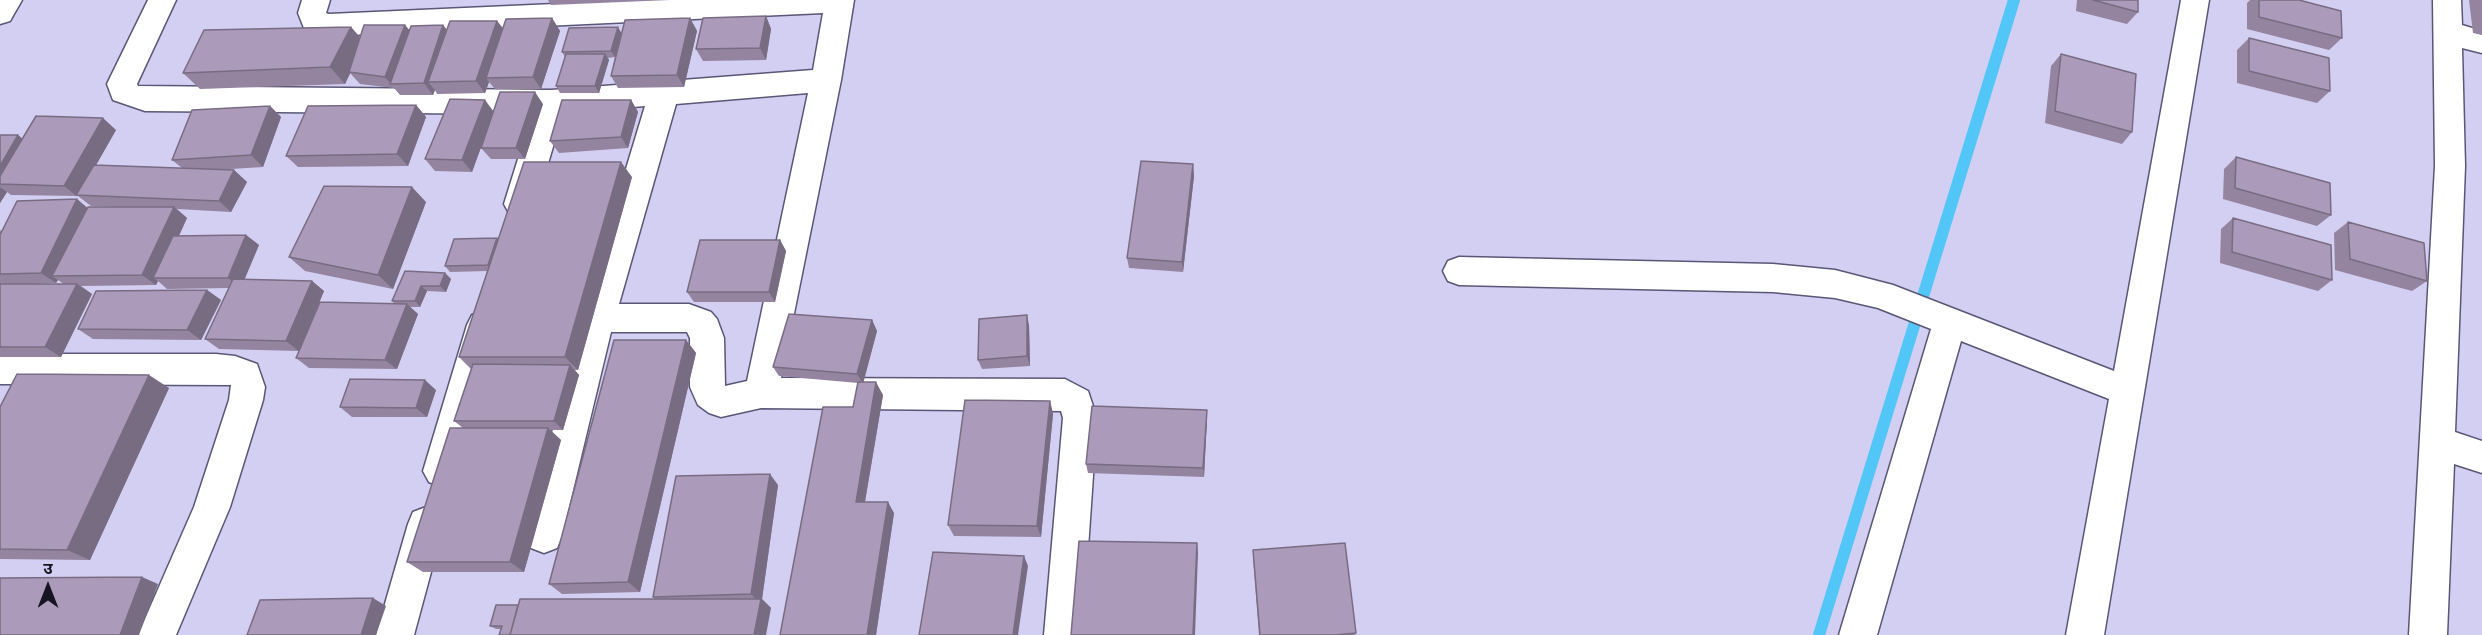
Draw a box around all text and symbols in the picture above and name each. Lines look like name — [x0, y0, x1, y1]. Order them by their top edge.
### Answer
north arrow — [18, 557, 78, 617]
text: उ — [43, 559, 53, 578]

